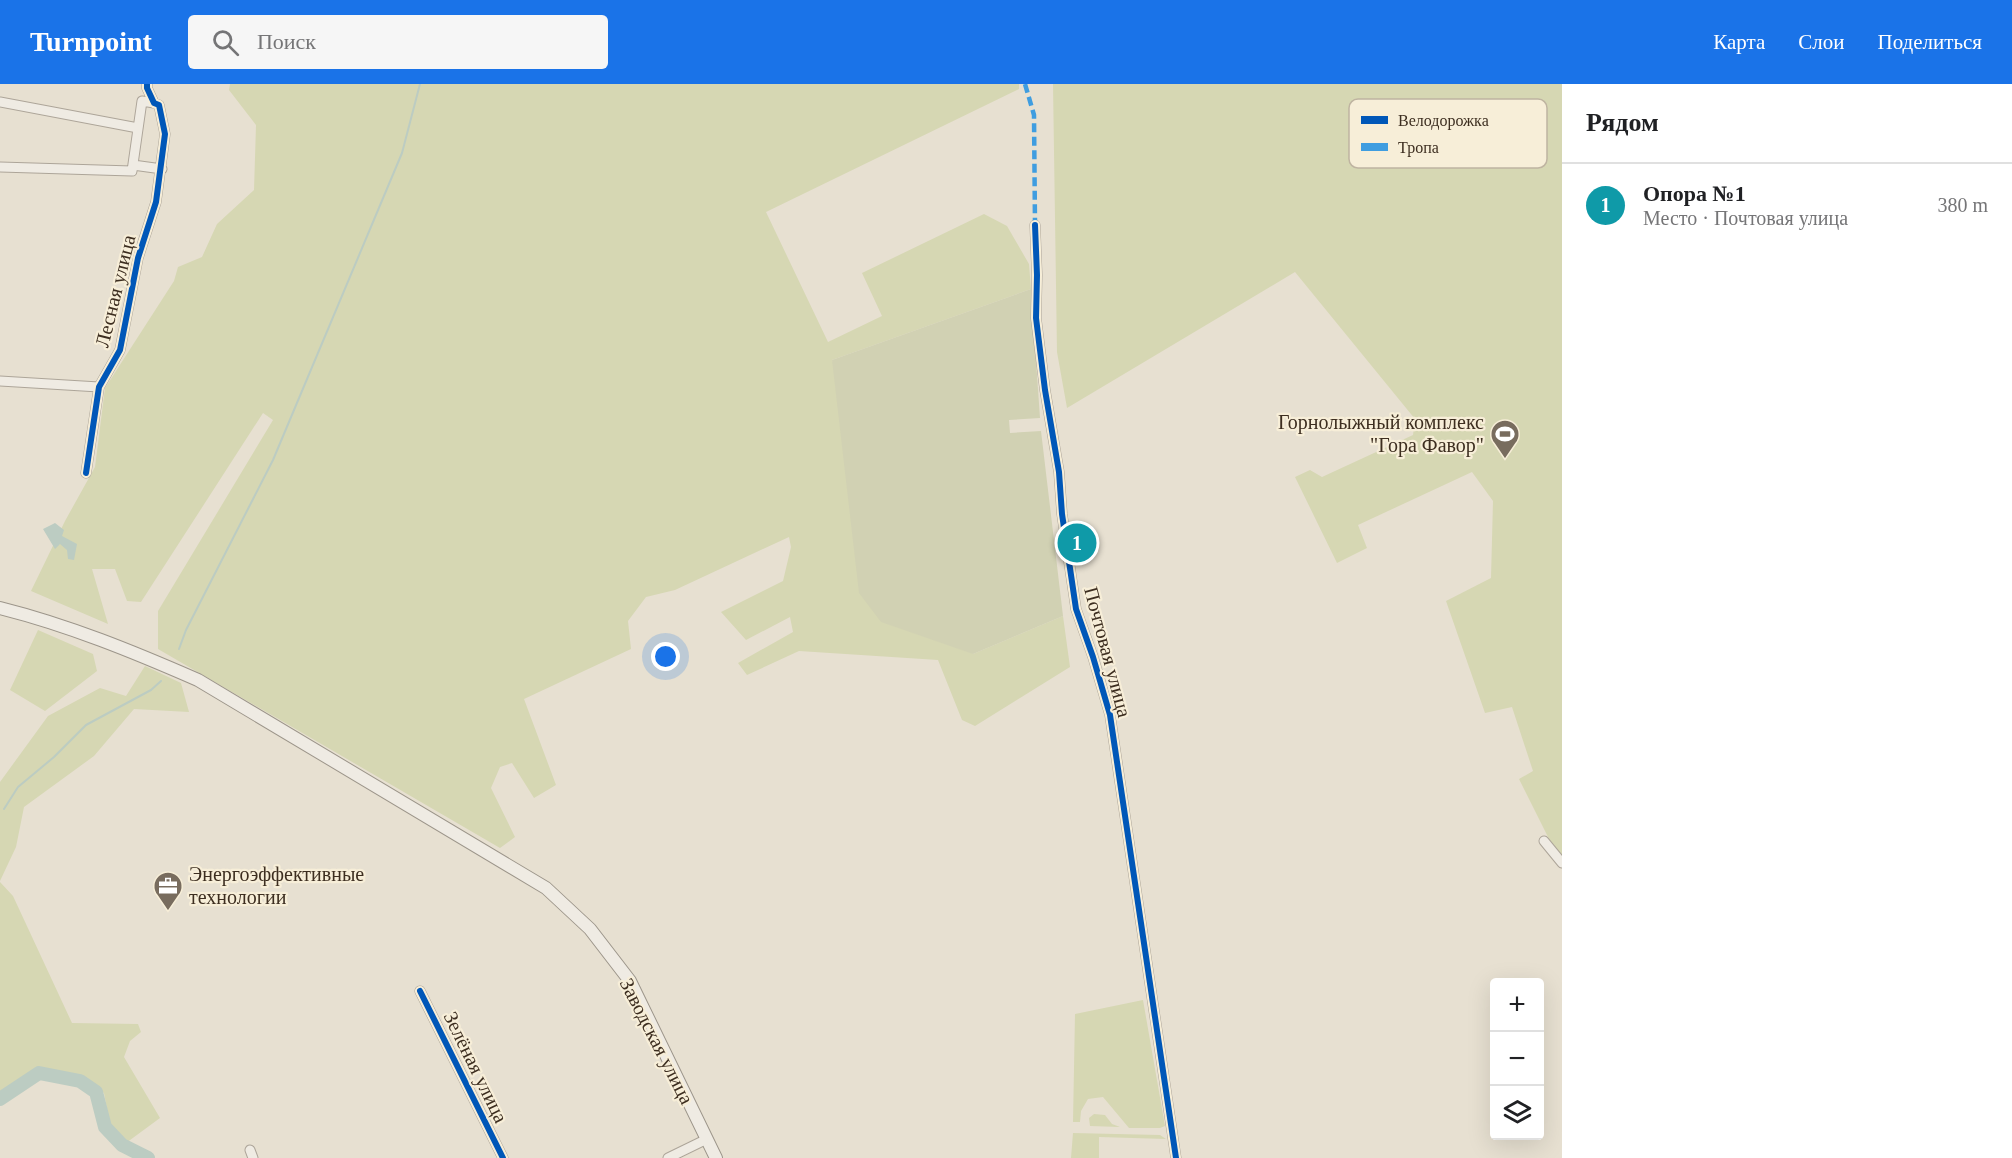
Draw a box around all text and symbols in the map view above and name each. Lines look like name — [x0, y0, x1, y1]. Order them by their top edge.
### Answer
search box — [188, 15, 608, 69]
text: Turnpoint — [30, 26, 152, 57]
icon: search — [209, 26, 242, 59]
text: Поиск — [257, 29, 316, 54]
text: Карта — [1713, 30, 1765, 54]
text: Слои — [1798, 30, 1844, 54]
text: Поделиться — [1877, 30, 1982, 54]
legend — [1349, 99, 1547, 168]
text: Рядом — [1586, 108, 1659, 137]
text: Велодорожка — [1398, 112, 1489, 130]
text: Тропа — [1398, 139, 1439, 157]
text: Опора №1 — [1643, 181, 1746, 206]
text: 1 — [1601, 194, 1611, 216]
text: 380 m — [1937, 194, 1988, 216]
text: Место · Почтовая улица — [1643, 207, 1848, 229]
street label: Лесная улица — [90, 233, 141, 350]
place label: Горнолыжный комплекс "Гора Фавор" — [1278, 411, 1484, 457]
sports icon: Горнолыжный комплекс "Гора Фавор" — [1489, 418, 1521, 460]
pin: 1 — [1058, 520, 1096, 566]
street label: Почтовая улица — [1079, 584, 1136, 720]
your location — [651, 642, 680, 671]
place label: Энергоэффективные технологии — [189, 863, 364, 908]
office icon: Энергоэффективные технологии — [152, 870, 184, 912]
street label: Заводская улица — [615, 974, 698, 1108]
map controls — [1490, 978, 1544, 1140]
button: + — [1490, 978, 1544, 1032]
street label: Зелёная улица — [439, 1008, 512, 1127]
button: − — [1490, 1032, 1544, 1086]
button: layers — [1490, 1086, 1544, 1140]

